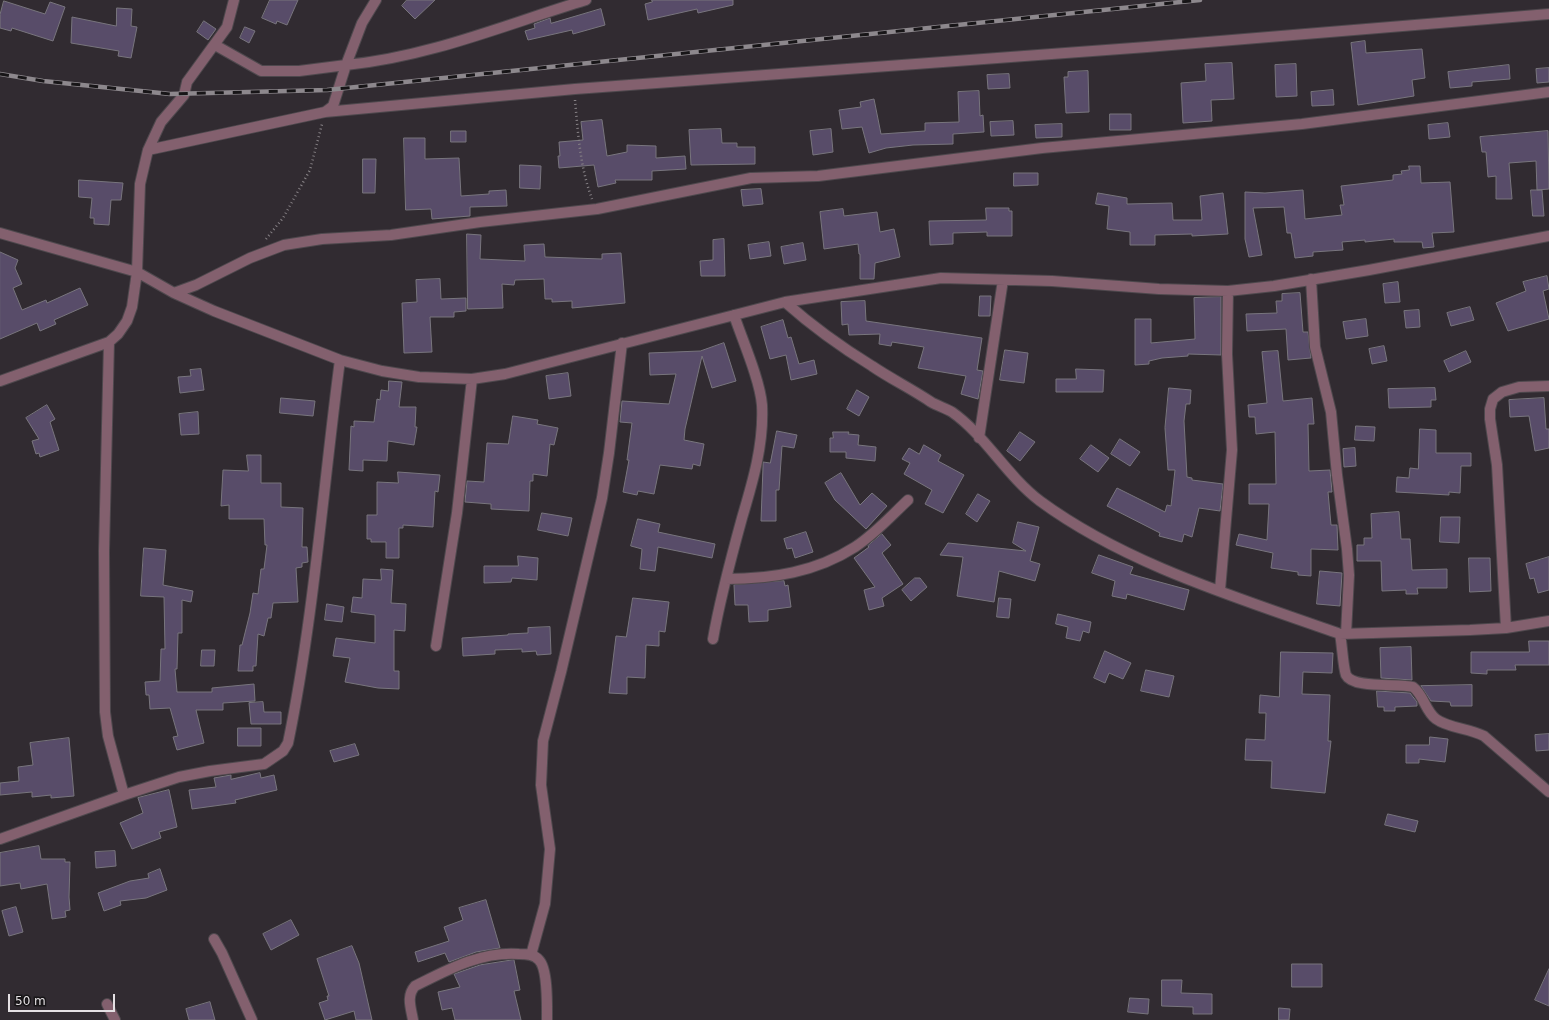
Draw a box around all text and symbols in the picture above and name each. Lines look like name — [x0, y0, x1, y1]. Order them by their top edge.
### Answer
scale bar — [10, 986, 117, 1012]
text: 50 m — [15, 994, 46, 1008]

